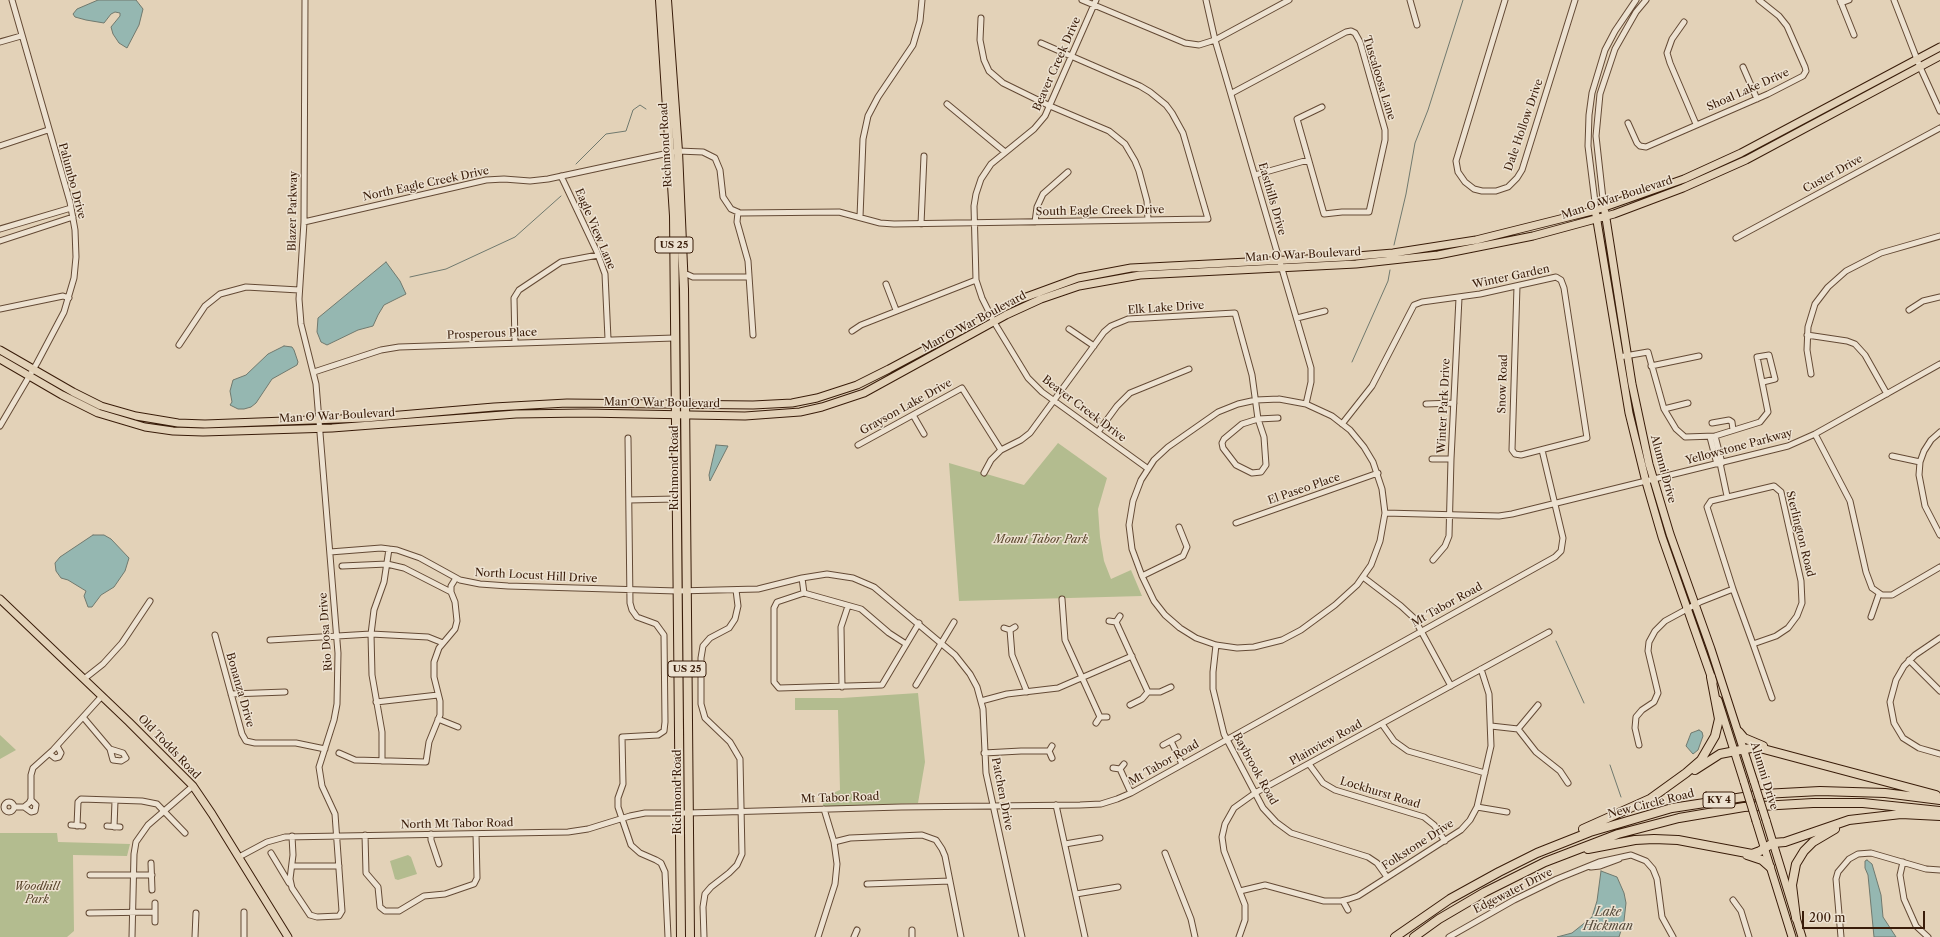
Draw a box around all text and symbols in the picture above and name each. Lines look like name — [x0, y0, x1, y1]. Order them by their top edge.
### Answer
street label: Beaver Creek Drive — [1030, 15, 1084, 113]
street label: Tuscaloosa Lane — [1360, 34, 1398, 122]
street label: Shoal Lake Drive — [1705, 66, 1791, 114]
street label: Dale Hollow Drive — [1502, 77, 1546, 173]
street label: Richmond Road — [657, 102, 675, 188]
street label: Palumbo Drive — [56, 142, 88, 220]
street label: Custer Drive — [1801, 152, 1865, 196]
street label: Easthills Drive — [1255, 161, 1289, 237]
street label: North Eagle Creek Drive — [362, 164, 490, 204]
street label: Blazer Parkway — [286, 171, 300, 251]
street label: Man O War Boulevard — [1560, 174, 1674, 222]
street label: Eagle View Lane — [572, 186, 618, 272]
street label: South Eagle Creek Drive — [1036, 203, 1164, 219]
road number: US 25 — [655, 237, 693, 253]
street label: Man O War Boulevard — [1245, 245, 1361, 265]
street label: Winter Garden — [1471, 262, 1551, 292]
street label: Man O War Boulevard — [920, 289, 1028, 355]
street label: Elk Lake Drive — [1127, 299, 1205, 317]
street label: Prosperous Place — [447, 326, 537, 342]
street label: Snow Road — [1495, 354, 1511, 414]
street label: Winter Park Drive — [1435, 358, 1453, 454]
street label: Beaver Creek Drive — [1039, 373, 1129, 445]
street label: Grayson Lake Drive — [858, 376, 954, 438]
street label: Man O War Boulevard — [604, 395, 720, 411]
street label: Man O War Boulevard — [279, 406, 395, 426]
street label: Richmond Road — [668, 426, 682, 510]
street label: Yellowstone Parkway — [1684, 426, 1794, 468]
street label: Alumni Drive — [1648, 433, 1678, 505]
street label: El Paseo Place — [1266, 470, 1342, 508]
street label: Sterlington Road — [1783, 490, 1817, 578]
park label: Mount Tabor Park — [994, 533, 1088, 547]
street label: North Locust Hill Drive — [474, 566, 598, 586]
street label: Mt Tabor Road — [1409, 580, 1485, 630]
street label: Rio Dosa Drive — [317, 592, 335, 672]
street label: Bonanza Drive — [223, 651, 257, 729]
road number: US 25 — [668, 661, 706, 677]
street label: Old Todds Road — [135, 712, 203, 782]
street label: Plainview Road — [1287, 718, 1365, 768]
street label: Baybrook Road — [1230, 731, 1280, 807]
street label: Mt Tabor Road — [1127, 738, 1201, 788]
street label: Alumni Drive — [1747, 741, 1781, 811]
street label: Richmond Road — [671, 750, 685, 834]
street label: Patchen Drive — [988, 756, 1016, 832]
street label: Lockhurst Road — [1338, 775, 1422, 811]
street label: New Circle Road — [1606, 787, 1696, 821]
street label: Mt Tabor Road — [800, 790, 880, 806]
road number: KY 4 — [1703, 792, 1735, 808]
street label: North Mt Tabor Road — [401, 816, 513, 832]
street label: Folkstone Drive — [1380, 817, 1456, 873]
street label: Edgewater Drive — [1471, 865, 1555, 917]
park label: Woodhill Park — [14, 880, 60, 906]
scale bar — [1804, 903, 1927, 929]
water label: Lake Hickman — [1583, 906, 1633, 934]
text: 200 m — [1809, 910, 1846, 925]

